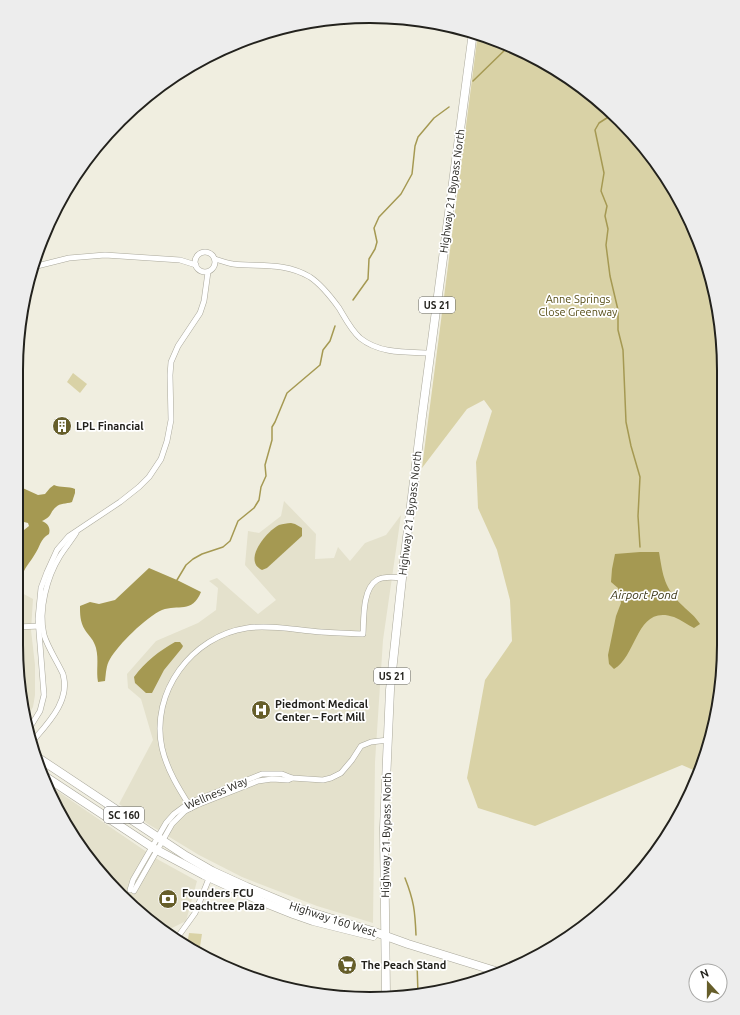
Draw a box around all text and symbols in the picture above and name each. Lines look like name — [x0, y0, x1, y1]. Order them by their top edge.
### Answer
street label: Highway 21 Bypass North — [437, 128, 467, 254]
park label: Anne Springs Close Greenway — [539, 293, 618, 318]
road number: US 21 — [419, 297, 455, 313]
building icon: LPL Financial — [51, 415, 73, 437]
place label: LPL Financial — [76, 420, 144, 432]
street label: Highway 21 Bypass North — [396, 450, 424, 576]
water label: Airport Pond — [609, 588, 678, 601]
road number: US 21 — [374, 668, 410, 684]
place label: Piedmont Medical Center – Fort Mill — [275, 698, 369, 723]
hospital icon: Piedmont Medical Center – Fort Mill — [250, 699, 272, 721]
street label: Highway 21 Bypass North — [379, 772, 393, 898]
street label: Wellness Way — [183, 774, 250, 812]
road number: SC 160 — [104, 807, 144, 823]
place label: Founders FCU Peachtree Plaza — [182, 887, 265, 912]
bank icon: Founders FCU Peachtree Plaza — [157, 888, 179, 910]
street label: Highway 160 West — [288, 899, 379, 939]
supermarket icon: The Peach Stand — [336, 954, 358, 976]
place label: The Peach Stand — [361, 959, 446, 971]
north arrow — [688, 963, 728, 1003]
text: N — [698, 967, 710, 981]

